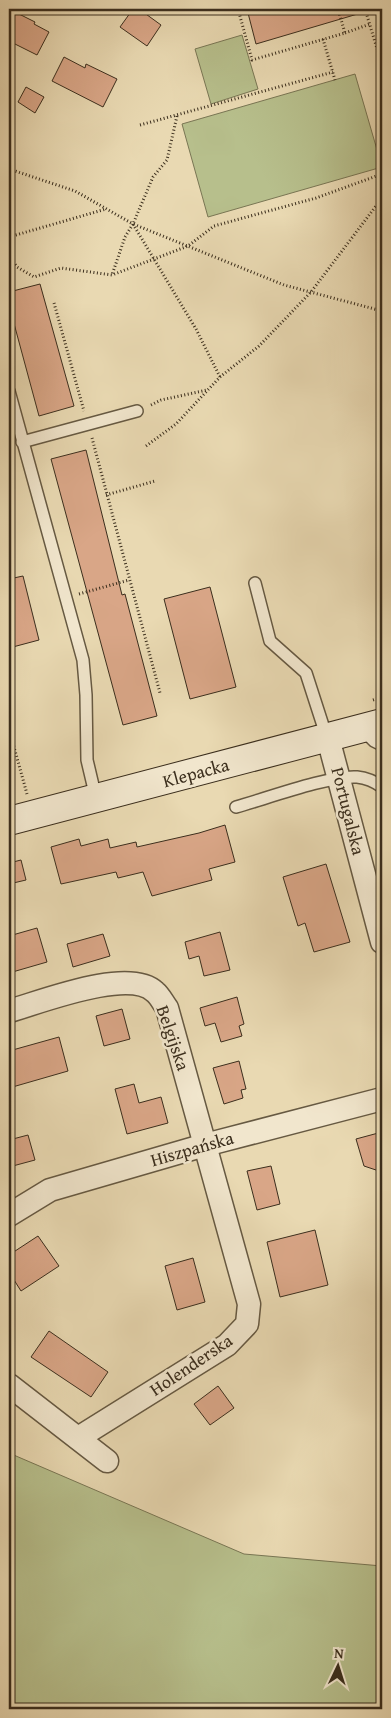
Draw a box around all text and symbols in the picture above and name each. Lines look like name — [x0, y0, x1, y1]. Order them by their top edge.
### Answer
street label: Klepacka — [160, 751, 233, 794]
street label: Portugalska — [325, 764, 373, 858]
street label: Belgijska — [150, 1002, 197, 1075]
street label: Hiszpańska — [147, 1124, 237, 1173]
street label: Holenderska — [144, 1327, 238, 1402]
north arrow — [314, 1640, 364, 1690]
text: N — [334, 1643, 345, 1663]

